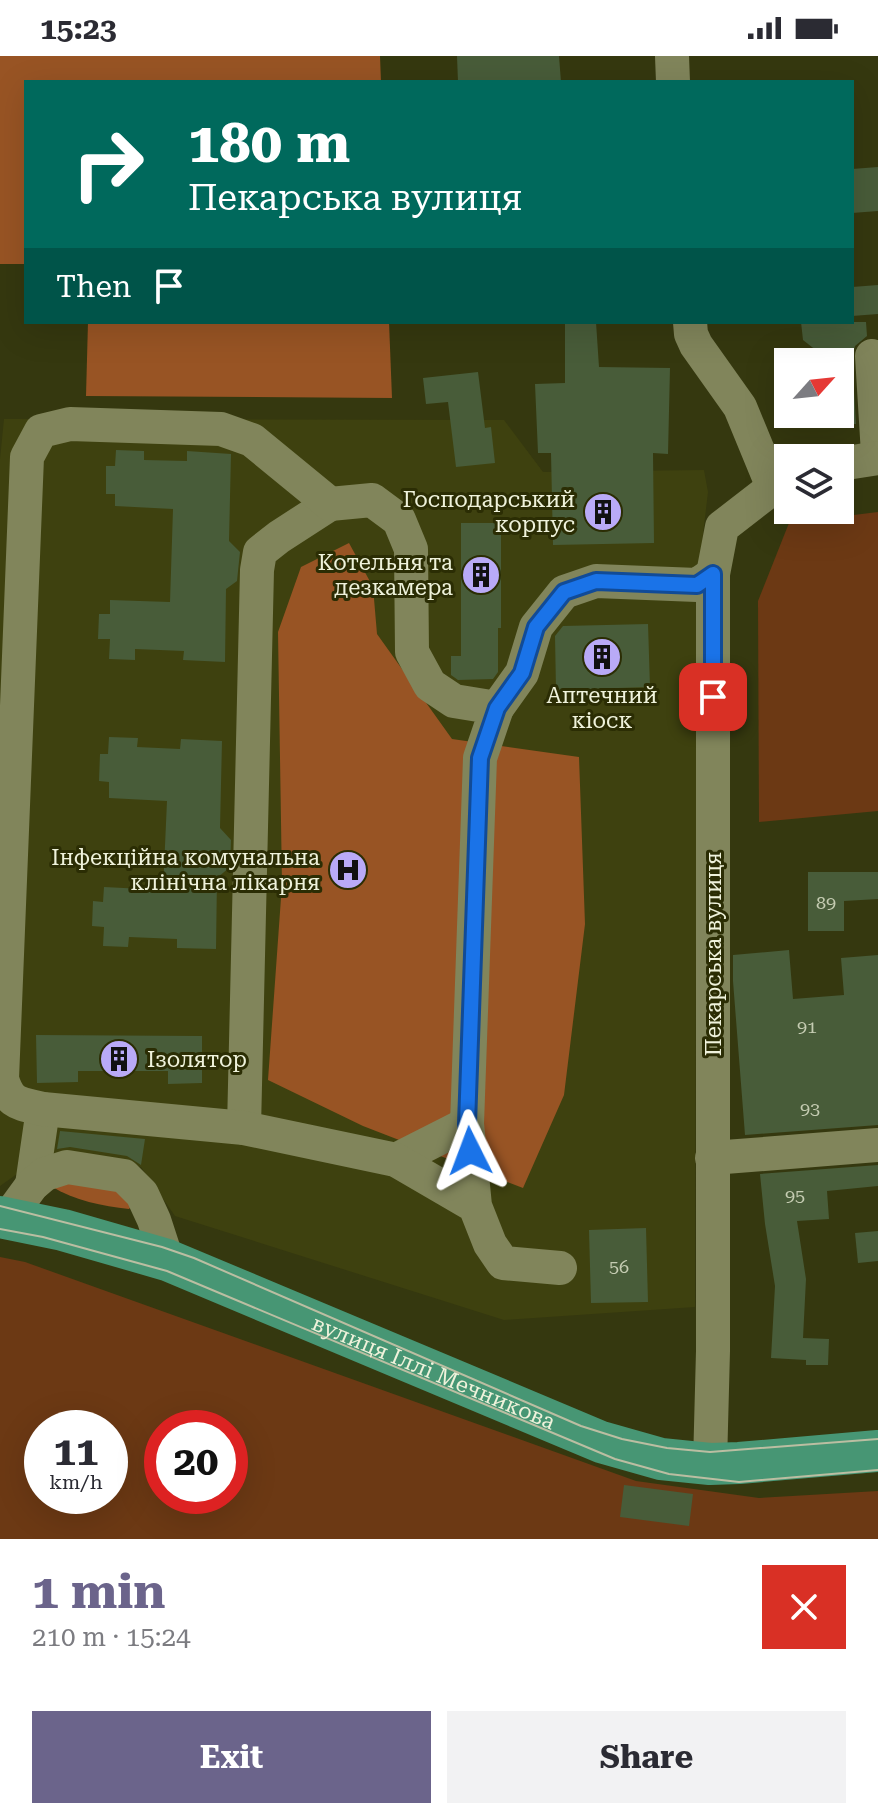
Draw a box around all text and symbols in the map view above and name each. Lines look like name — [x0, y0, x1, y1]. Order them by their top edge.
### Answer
text: 15:23 — [40, 11, 117, 46]
text: 180 m — [188, 110, 350, 176]
icon: right — [56, 112, 160, 216]
text: Пекарська вулиця — [188, 177, 522, 219]
icon: arrive — [147, 264, 191, 308]
text: Then — [56, 269, 131, 304]
north arrow — [774, 348, 854, 428]
map controls — [774, 348, 854, 524]
button: layers — [774, 444, 854, 524]
place label: Господарський корпус — [403, 487, 575, 537]
building icon: Господарський корпус — [582, 491, 624, 533]
place label: Котельня та дезкамера — [318, 550, 453, 600]
building icon: Котельня та дезкамера — [460, 554, 502, 596]
building icon: Аптечний кіоск — [581, 636, 623, 678]
pin — [679, 663, 747, 731]
icon: arrive — [691, 675, 735, 719]
place label: Аптечний кіоск — [547, 683, 657, 733]
place label: Інфекційна комунальна клінічна лікарня — [51, 845, 320, 895]
hospital icon: Інфекційна комунальна клінічна лікарня — [327, 849, 369, 891]
street label: Пекарська вулиця — [701, 852, 726, 1056]
house number: 89 — [816, 892, 836, 913]
house number: 91 — [797, 1016, 817, 1037]
building icon: Ізолятор — [98, 1038, 140, 1080]
place label: Ізолятор — [147, 1047, 247, 1072]
house number: 93 — [800, 1098, 820, 1119]
position arrow — [428, 1109, 512, 1193]
house number: 95 — [785, 1185, 805, 1206]
house number: 56 — [609, 1256, 629, 1277]
street label: вулиця Іллі Мечникова — [309, 1310, 559, 1434]
speed limit sign: 20 — [144, 1410, 248, 1514]
text: 11 — [54, 1428, 98, 1475]
text: km/h — [49, 1470, 103, 1494]
text: 1 min — [32, 1564, 165, 1620]
button: close — [762, 1565, 846, 1649]
text: 210 m · 15:24 — [32, 1622, 191, 1652]
button: Exit — [32, 1711, 431, 1803]
button: Share — [447, 1711, 846, 1803]

